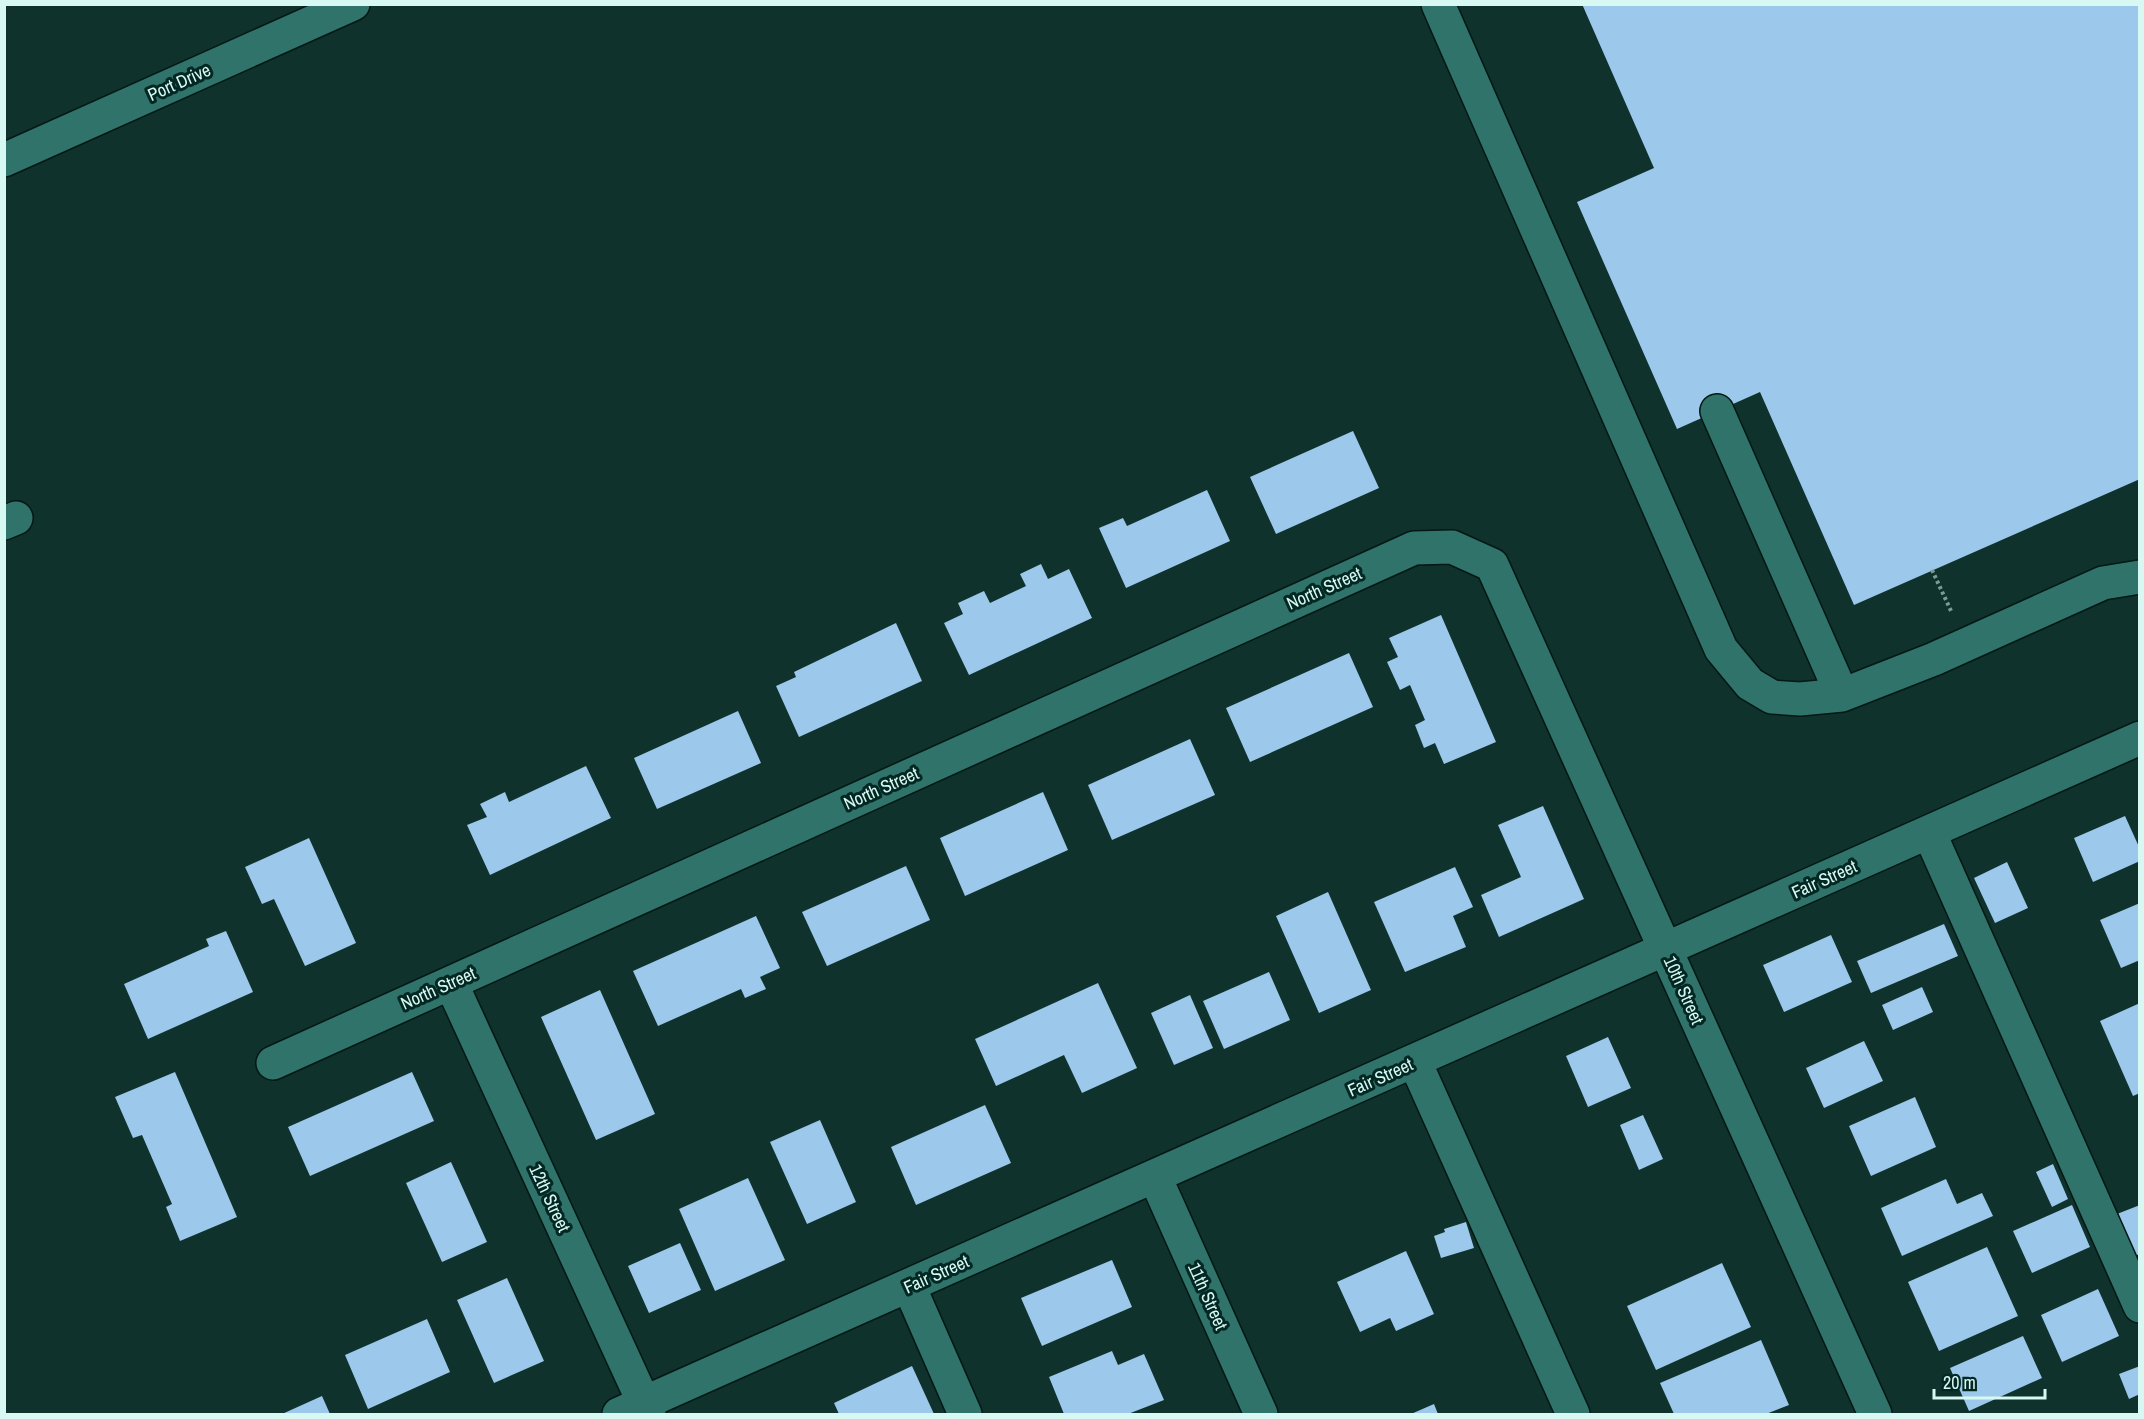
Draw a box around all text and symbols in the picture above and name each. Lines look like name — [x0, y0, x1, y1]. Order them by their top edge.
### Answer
street label: Port Drive — [144, 57, 214, 107]
street label: North Street — [1283, 560, 1365, 616]
street label: North Street — [840, 760, 922, 816]
street label: Fair Street — [1787, 854, 1861, 904]
street label: 10th Street — [1658, 952, 1710, 1028]
street label: North Street — [397, 960, 479, 1016]
street label: Fair Street — [1343, 1052, 1417, 1102]
street label: 12th Street — [523, 1160, 577, 1236]
street label: Fair Street — [899, 1249, 973, 1299]
street label: 11th Street — [1182, 1258, 1234, 1334]
scale bar — [1934, 1362, 2045, 1400]
text: 20 m — [1943, 1370, 1976, 1395]

